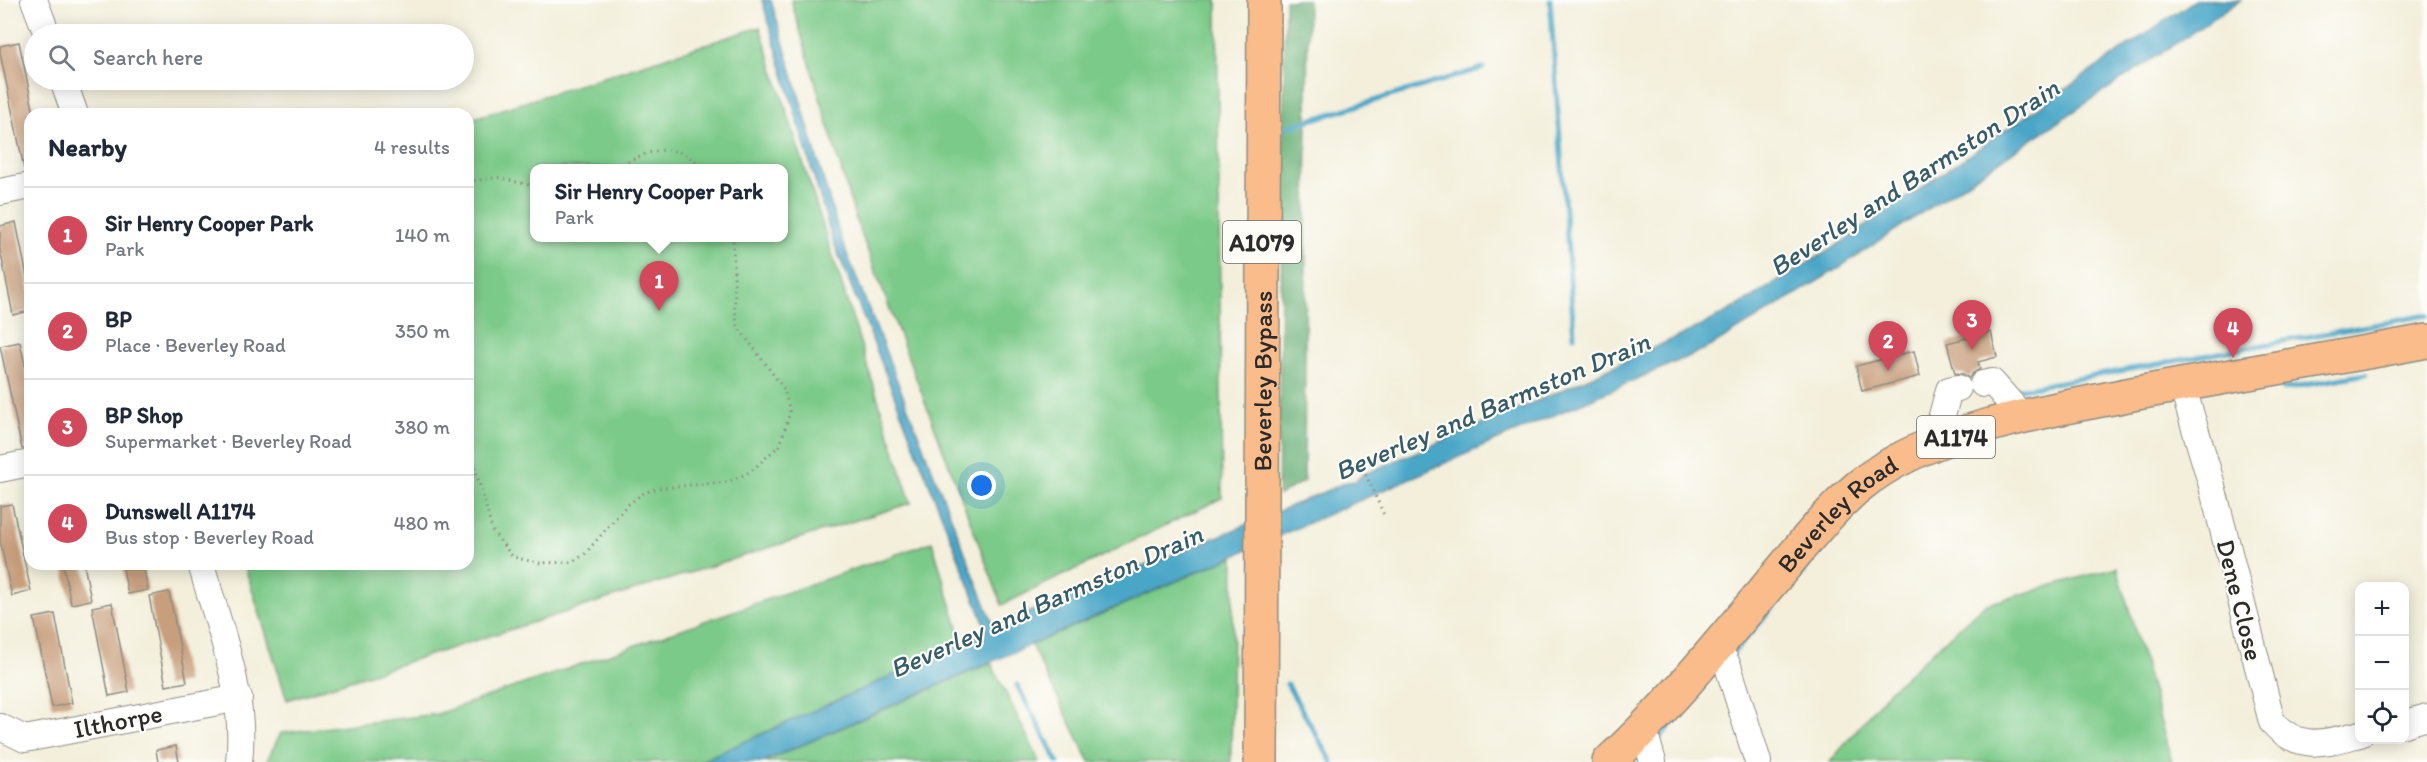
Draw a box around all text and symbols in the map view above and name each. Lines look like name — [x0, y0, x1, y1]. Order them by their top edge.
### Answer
search box — [24, 24, 474, 90]
icon: search — [45, 41, 78, 74]
text: Search here — [93, 44, 203, 71]
water label: Beverley and Barmston Drain — [1763, 70, 2066, 283]
text: Nearby — [48, 131, 127, 163]
text: 4 results — [374, 135, 450, 159]
popup — [530, 164, 788, 242]
text: Sir Henry Cooper Park — [555, 178, 763, 205]
text: Park — [555, 205, 594, 229]
text: Sir Henry Cooper Park — [105, 210, 314, 237]
road number: A1079 — [1223, 221, 1301, 263]
text: 1 — [63, 223, 72, 247]
text: 140 m — [395, 223, 450, 247]
text: Park — [105, 237, 144, 261]
pin: 1 — [640, 262, 678, 311]
street label: Beverley Bypass — [1246, 291, 1279, 471]
pin: 3 — [1952, 300, 1992, 350]
text: BP — [105, 306, 132, 333]
pin: 4 — [2214, 308, 2252, 358]
text: 2 — [62, 319, 73, 343]
text: 350 m — [395, 319, 450, 343]
pin: 2 — [1868, 322, 1908, 371]
water label: Beverley and Barmston Drain — [1330, 324, 1655, 487]
text: Place · Beverley Road — [105, 333, 286, 357]
text: BP Shop — [105, 402, 183, 429]
text: 3 — [62, 415, 73, 439]
text: 380 m — [395, 415, 450, 439]
road number: A1174 — [1917, 416, 1995, 458]
text: Supermarket · Beverley Road — [105, 429, 352, 453]
street label: Beverley Road — [1770, 448, 1903, 579]
your location — [967, 471, 996, 500]
text: Dunswell A1174 — [105, 498, 255, 525]
text: 4 — [61, 511, 74, 535]
text: 480 m — [393, 511, 450, 535]
water label: Beverley and Barmston Drain — [884, 517, 1208, 685]
text: Bus stop · Beverley Road — [105, 525, 314, 549]
street label: Dene Close — [2209, 536, 2271, 664]
map controls — [2355, 582, 2409, 744]
button: + — [2355, 582, 2409, 636]
button: − — [2355, 636, 2409, 690]
button: locate — [2355, 690, 2409, 744]
street label: Ilthorpe — [71, 697, 165, 745]

